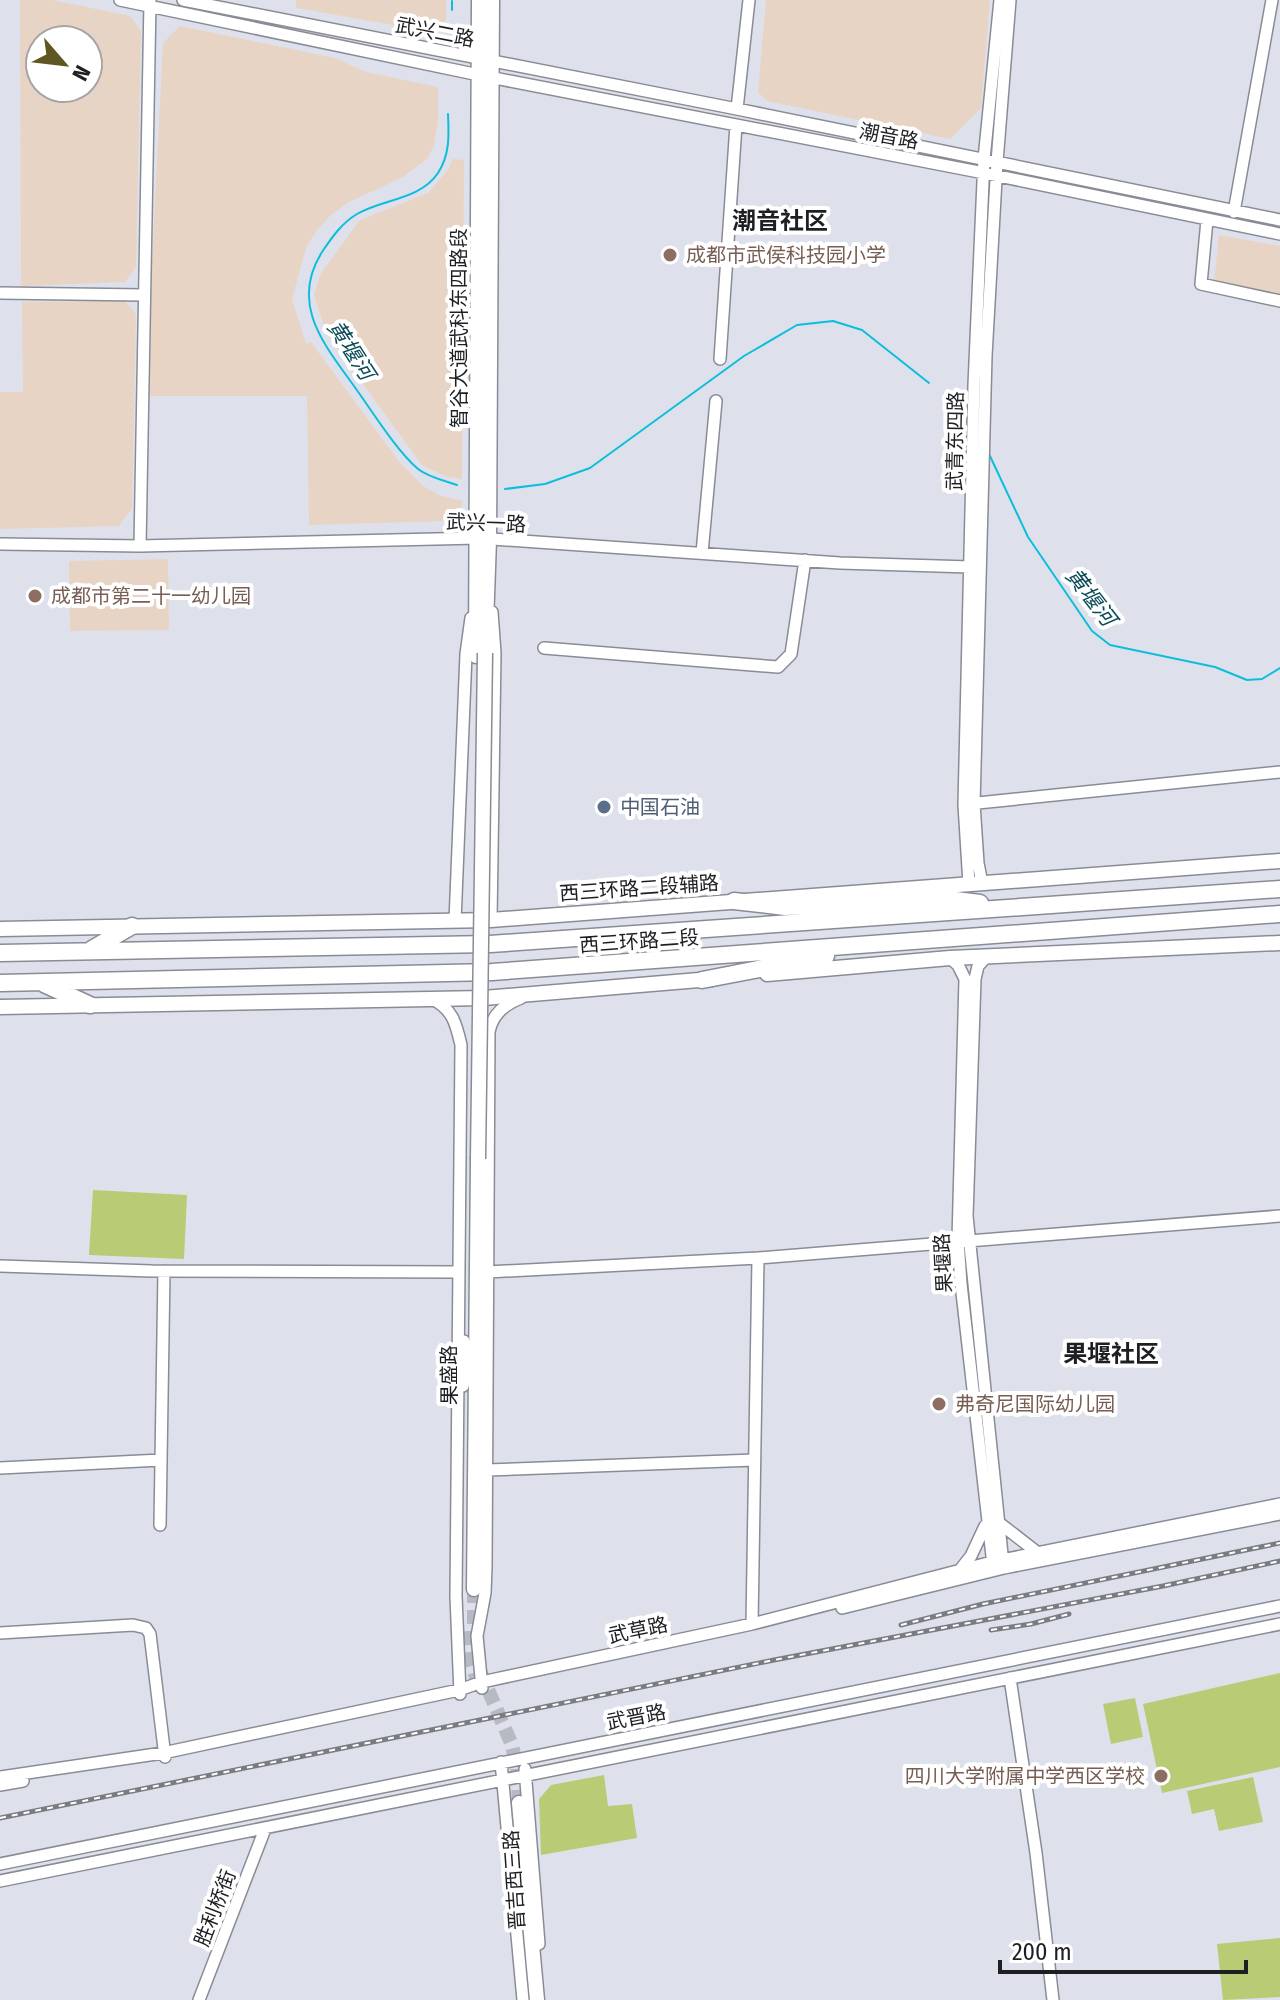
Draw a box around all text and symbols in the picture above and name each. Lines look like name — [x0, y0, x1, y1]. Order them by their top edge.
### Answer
street label: 武兴二路 — [393, 13, 477, 51]
north arrow — [24, 24, 104, 104]
text: N — [66, 61, 96, 85]
street label: 潮音路 — [857, 118, 921, 154]
district label: 潮音社区 — [732, 207, 828, 235]
street label: 智谷大道武科东四路段 — [447, 228, 471, 428]
place label: 成都市武侯科技园小学 — [686, 243, 886, 267]
marker: 成都市武侯科技园小学 — [661, 246, 679, 264]
water label: 黄堰河 — [322, 315, 382, 388]
street label: 武青东四路 — [942, 391, 968, 491]
street label: 武兴一路 — [446, 510, 526, 536]
water label: 黄堰河 — [1060, 563, 1124, 634]
place label: 成都市第二十一幼儿园 — [51, 584, 251, 608]
marker: 成都市第二十一幼儿园 — [26, 587, 44, 605]
place label: 中国石油 — [620, 795, 700, 819]
marker: 中国石油 — [595, 798, 613, 816]
street label: 西三环路二段辅路 — [558, 870, 720, 906]
street label: 西三环路二段 — [578, 925, 700, 957]
street label: 果堰路 — [929, 1232, 957, 1294]
district label: 果堰社区 — [1063, 1340, 1159, 1368]
street label: 果盛路 — [437, 1345, 461, 1405]
place label: 弗奇尼国际幼儿园 — [955, 1392, 1115, 1416]
marker: 弗奇尼国际幼儿园 — [930, 1395, 948, 1413]
street label: 武草路 — [606, 1612, 670, 1648]
street label: 武晋路 — [604, 1699, 668, 1735]
place label: 四川大学附属中学西区学校 — [905, 1764, 1145, 1788]
marker: 四川大学附属中学西区学校 — [1152, 1767, 1170, 1785]
street label: 晋吉西三路 — [499, 1829, 529, 1931]
street label: 胜利桥街 — [189, 1866, 241, 1950]
scale bar — [1000, 1924, 1246, 1974]
text: 200 m — [1012, 1938, 1072, 1966]

